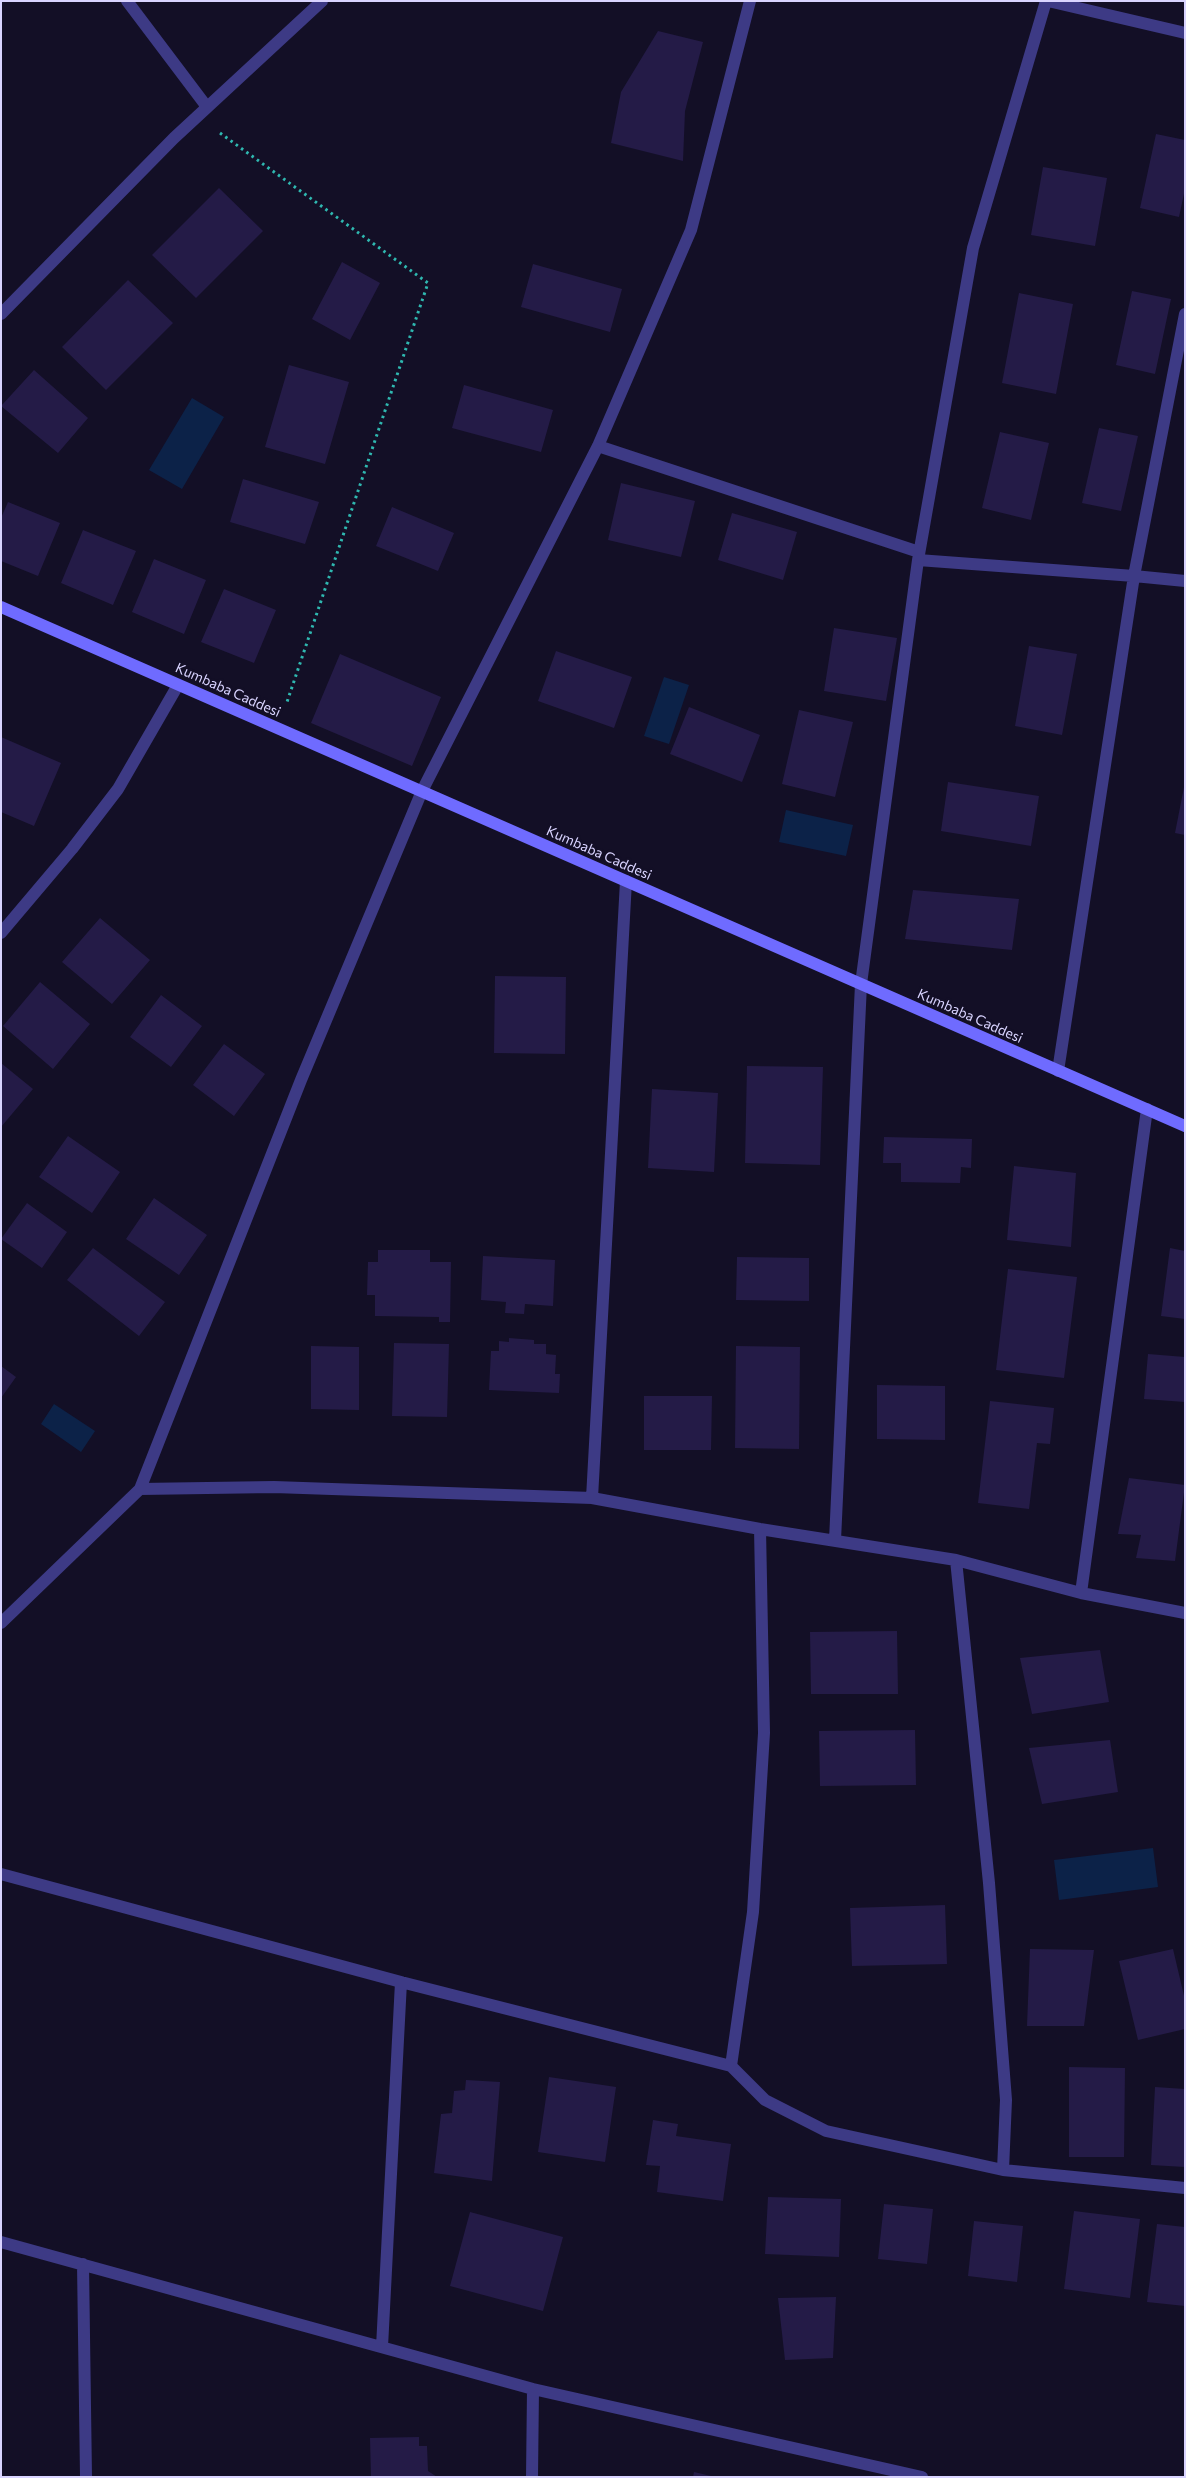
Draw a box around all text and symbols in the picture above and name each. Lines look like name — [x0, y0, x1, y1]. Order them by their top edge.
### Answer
street label: Kumbaba Caddesi — [173, 659, 283, 721]
street label: Kumbaba Caddesi — [544, 822, 654, 884]
street label: Kumbaba Caddesi — [915, 985, 1025, 1047]

